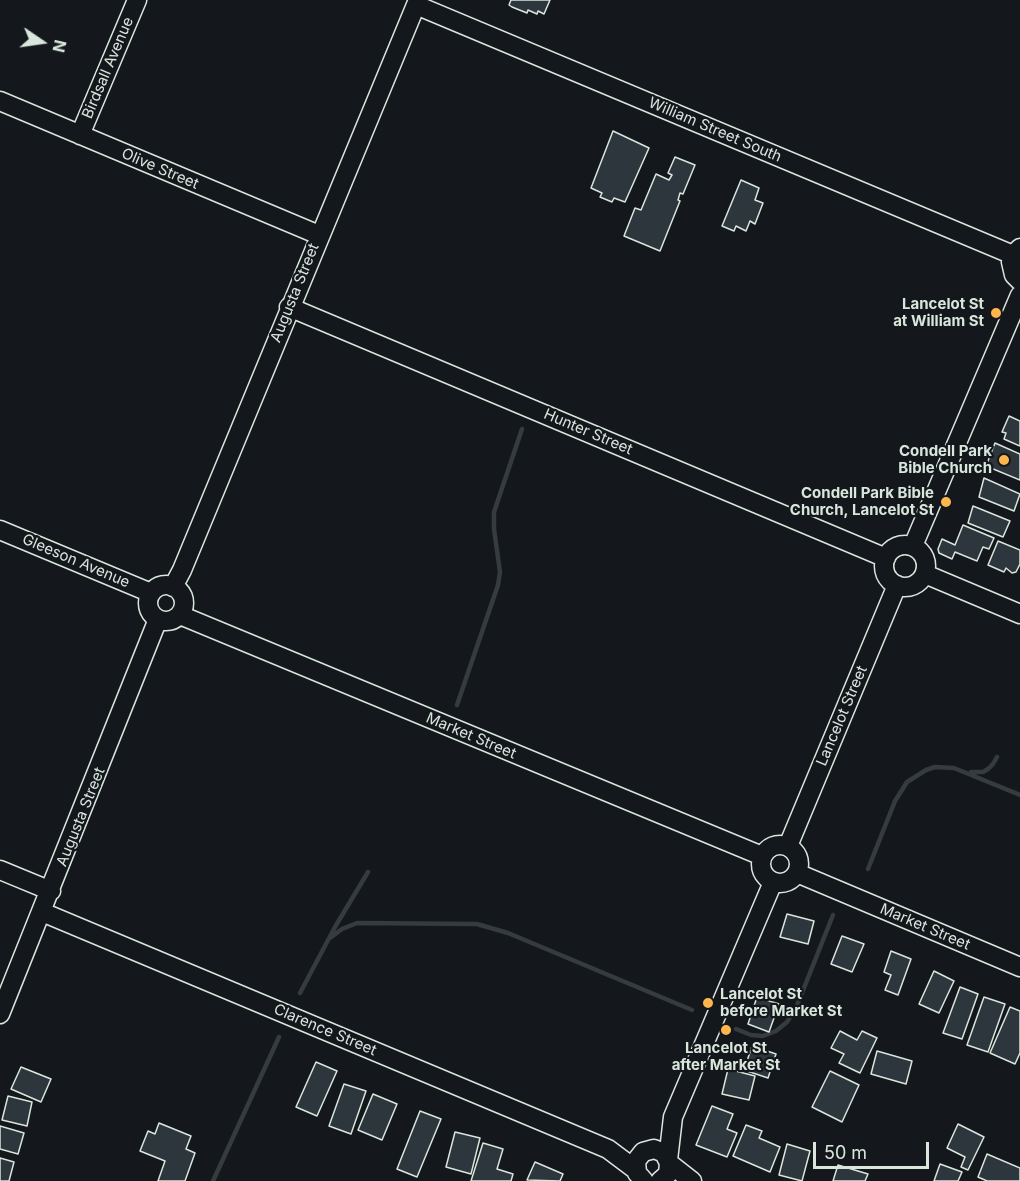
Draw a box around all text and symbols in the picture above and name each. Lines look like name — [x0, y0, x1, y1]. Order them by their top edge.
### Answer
north arrow — [12, 12, 72, 72]
street label: Birdsall Avenue — [79, 15, 137, 121]
text: N — [48, 38, 71, 54]
street label: William Street South — [646, 94, 784, 166]
street label: Olive Street — [119, 145, 201, 193]
street label: Augusta Street — [267, 241, 323, 345]
place label: Lancelot St at William St — [893, 295, 984, 330]
marker: Lancelot St at William St — [989, 306, 1003, 320]
street label: Hunter Street — [541, 405, 635, 459]
place label: Condell Park Bible Church — [898, 442, 992, 477]
marker: Condell Park Bible Church — [997, 453, 1011, 467]
place label: Condell Park Bible Church, Lancelot St — [790, 484, 934, 519]
marker: Condell Park Bible Church, Lancelot St — [939, 495, 953, 509]
street label: Gleeson Avenue — [20, 530, 132, 592]
street label: Lancelot Street — [813, 663, 871, 769]
street label: Market Street — [423, 709, 519, 763]
street label: Augusta Street — [53, 765, 109, 869]
street label: Market Street — [877, 900, 973, 954]
place label: Lancelot St before Market St — [720, 985, 842, 1020]
marker: Lancelot St before Market St — [701, 996, 715, 1010]
street label: Clarence Street — [271, 1000, 379, 1060]
marker: Lancelot St after Market St — [719, 1023, 733, 1037]
place label: Lancelot St after Market St — [672, 1039, 780, 1074]
scale bar — [816, 1130, 932, 1168]
text: 50 m — [824, 1142, 867, 1163]

